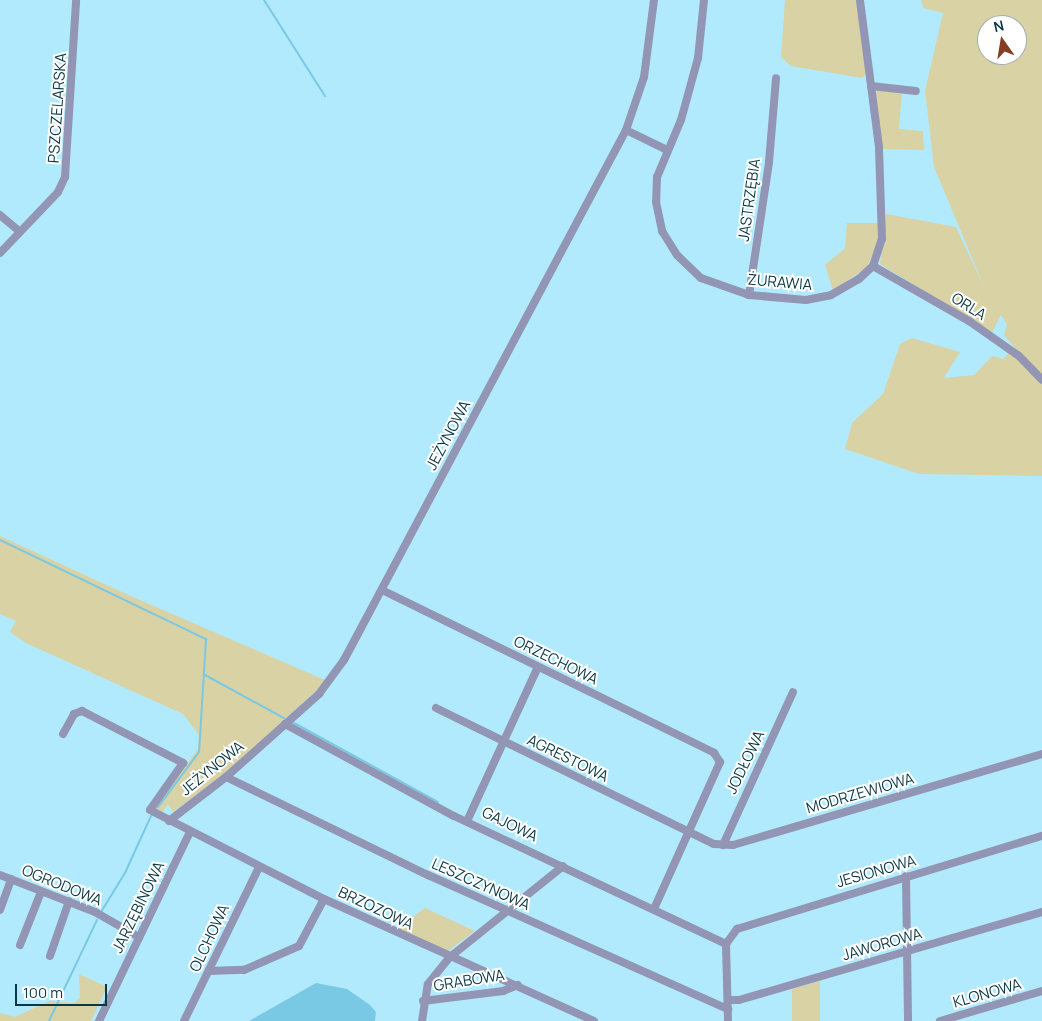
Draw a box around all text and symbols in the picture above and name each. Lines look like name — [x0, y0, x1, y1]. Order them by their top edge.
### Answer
north arrow — [977, 15, 1027, 65]
text: N — [992, 15, 1006, 36]
street label: PSZCZELARSKA — [44, 52, 70, 164]
street label: JASTRZĘBIA — [734, 157, 764, 243]
street label: ŻURAWIA — [747, 270, 813, 294]
street label: ORLA — [948, 288, 990, 324]
street label: JEŻYNOWA — [422, 397, 474, 473]
street label: ORZECHOWA — [511, 632, 601, 688]
street label: JODŁOWA — [722, 727, 768, 797]
street label: AGRESTOWA — [524, 731, 612, 785]
street label: JEŻYNOWA — [177, 737, 247, 799]
street label: MODRZEWIOWA — [804, 769, 916, 817]
street label: GAJOWA — [479, 803, 541, 845]
street label: JESIONOWA — [834, 851, 918, 891]
street label: LESZCZYNOWA — [429, 854, 533, 914]
street label: JARZĘBINOWA — [108, 858, 168, 956]
street label: OGRODOWA — [19, 861, 105, 909]
street label: BRZOZOWA — [336, 883, 416, 933]
street label: OLCHOWA — [186, 901, 232, 975]
street label: JAWOROWA — [840, 924, 924, 964]
street label: GRABOWA — [432, 966, 506, 994]
scale bar — [18, 974, 110, 1006]
street label: KLONOWA — [951, 975, 1023, 1011]
text: 100 m — [23, 982, 63, 1003]

